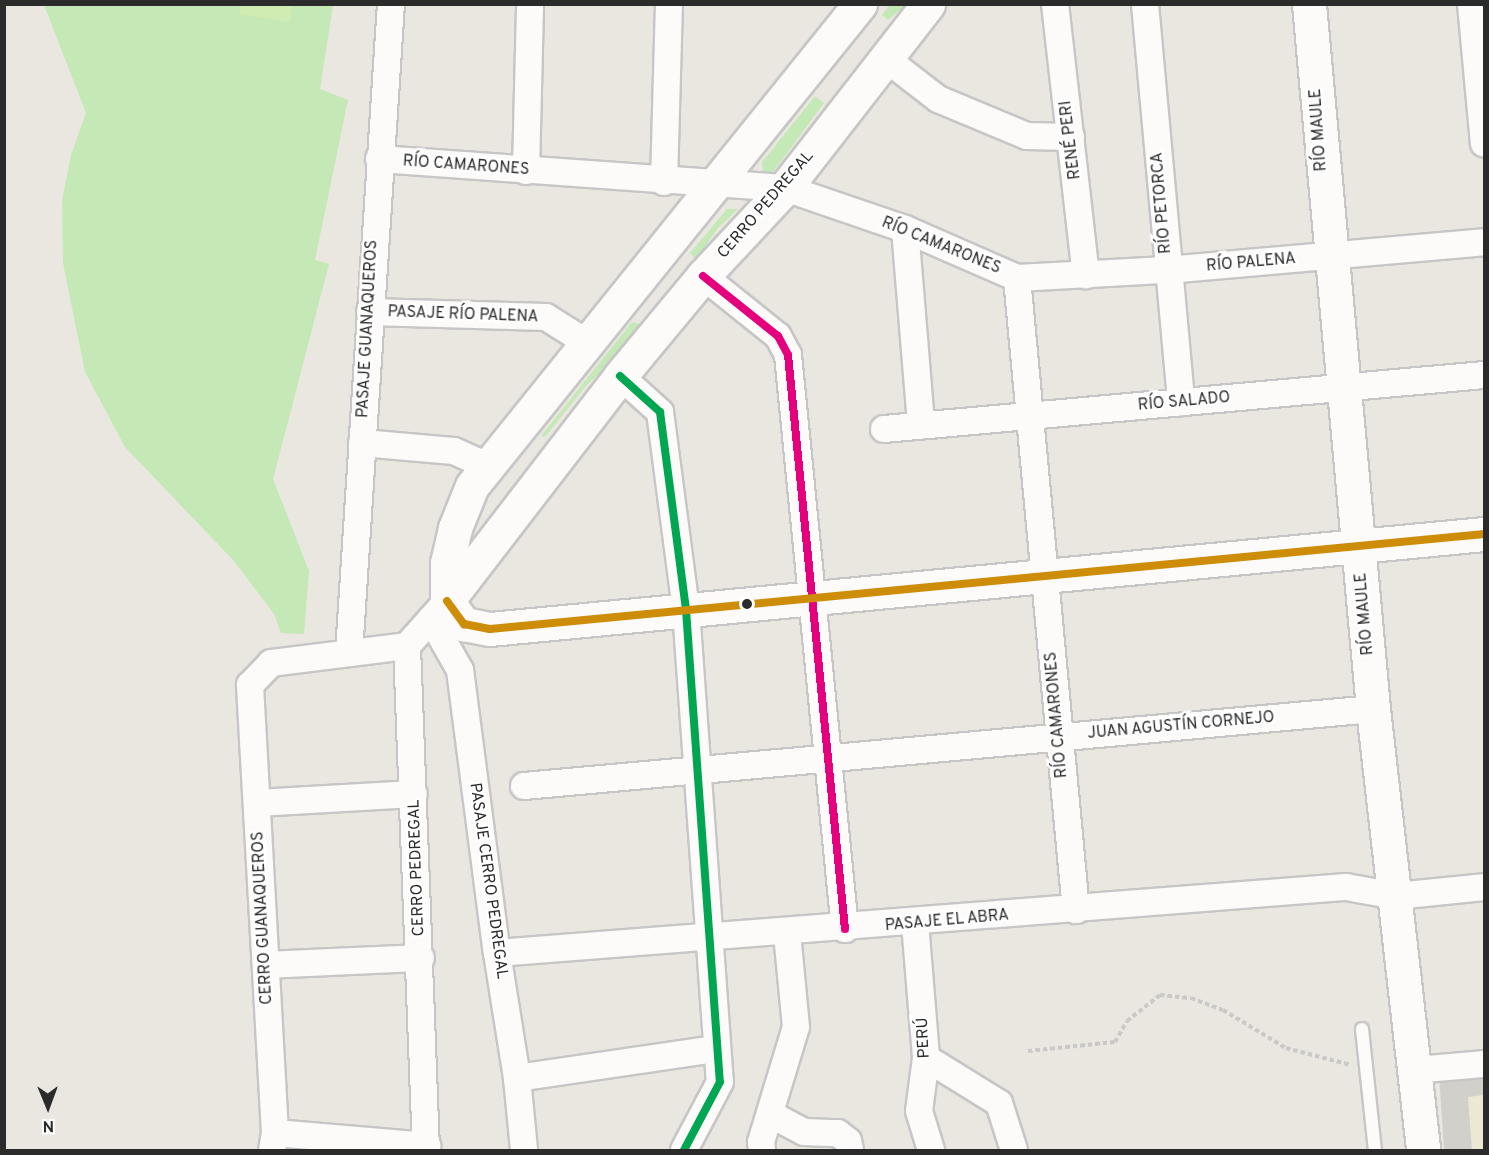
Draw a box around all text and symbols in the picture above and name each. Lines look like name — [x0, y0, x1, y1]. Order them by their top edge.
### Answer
street label: RÍO MAULE — [1307, 88, 1331, 172]
street label: RENÉ PERI — [1057, 99, 1085, 181]
street label: CERRO PEDREGAL — [714, 147, 818, 263]
street label: RÍO PETORCA — [1148, 151, 1176, 255]
street label: RÍO CAMARONES — [402, 152, 530, 180]
street label: RÍO CAMARONES — [879, 213, 1003, 279]
street label: PASAJE GUANAQUEROS — [354, 239, 382, 419]
street label: RÍO PALENA — [1205, 250, 1297, 276]
street label: PASAJE RÍO PALENA — [387, 303, 539, 327]
street label: RÍO SALADO — [1137, 388, 1231, 416]
street label: RÍO MAULE — [1352, 572, 1378, 656]
unlabelled marker — [741, 598, 753, 610]
street label: RÍO CAMARONES — [1042, 651, 1072, 779]
street label: JUAN AGUSTÍN CORNEJO — [1086, 708, 1276, 744]
street label: PASAJE CERRO PEDREGAL — [465, 782, 511, 980]
street label: CERRO PEDREGAL — [405, 799, 429, 937]
street label: CERRO GUANAQUEROS — [249, 831, 277, 1005]
street label: PASAJE EL ABRA — [884, 906, 1010, 936]
street label: PERÚ — [913, 1017, 935, 1059]
north arrow — [18, 1077, 78, 1137]
text: N — [42, 1115, 54, 1135]

